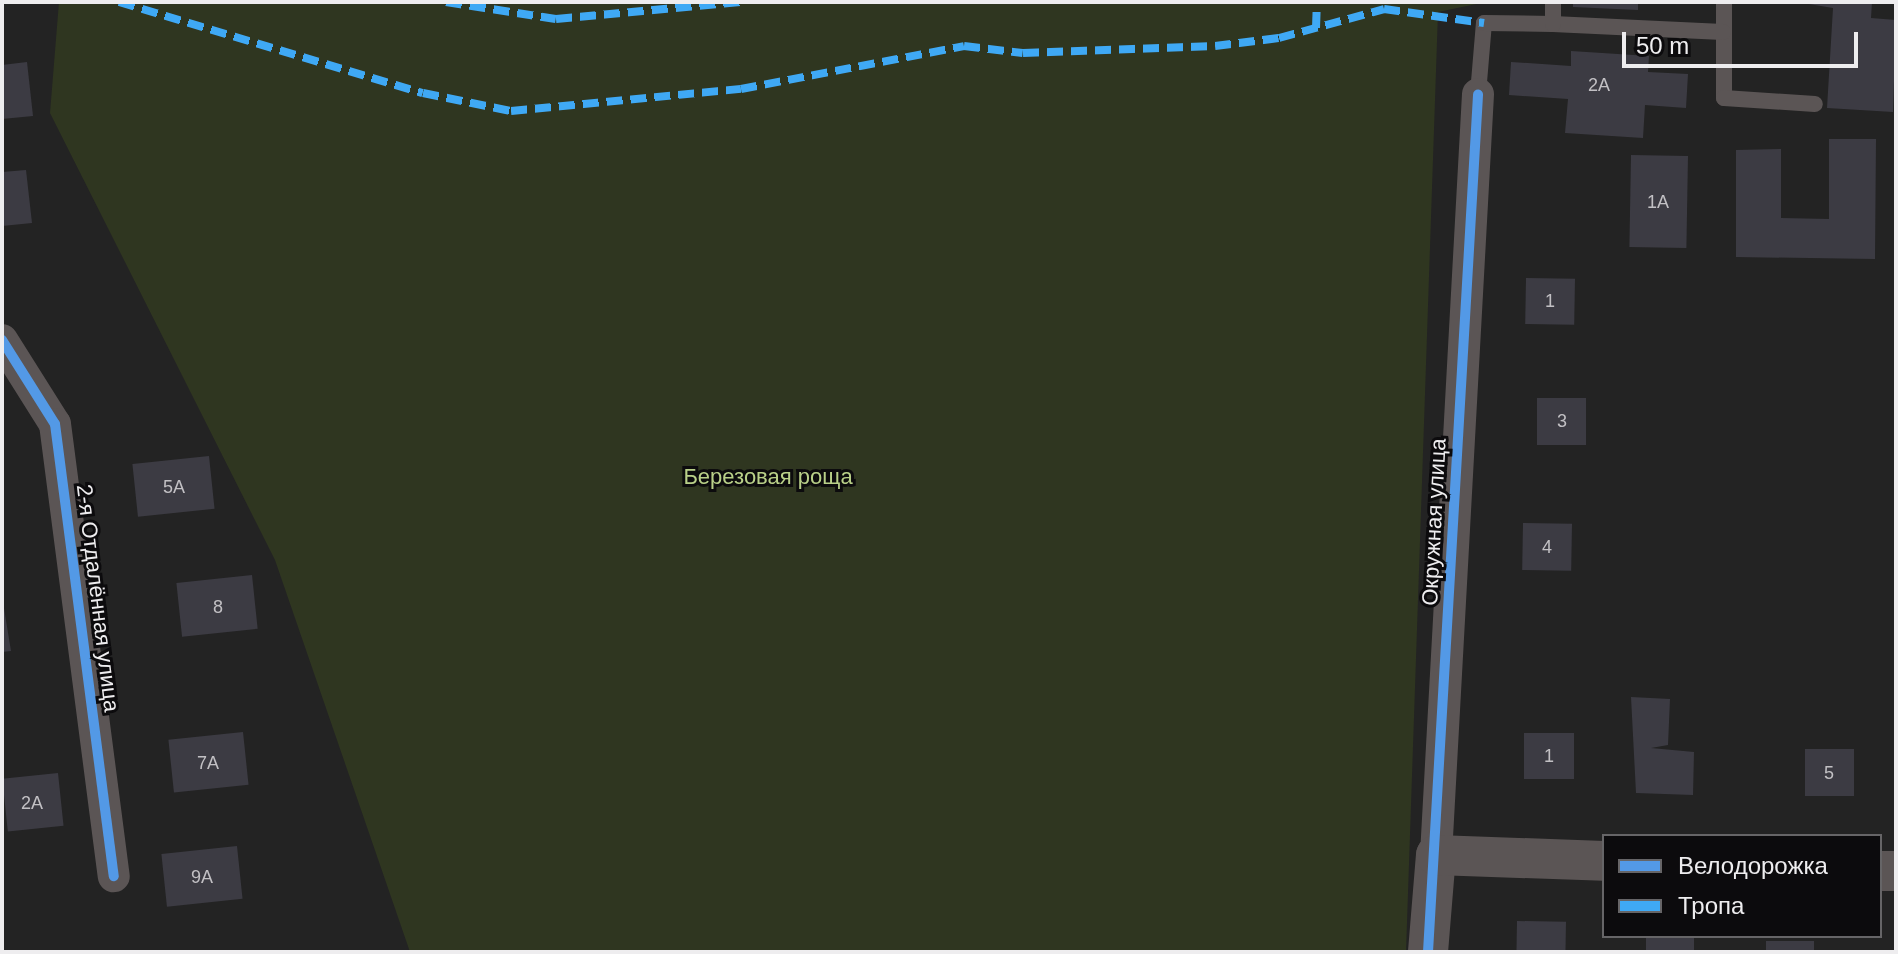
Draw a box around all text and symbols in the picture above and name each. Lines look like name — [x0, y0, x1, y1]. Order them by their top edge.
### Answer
scale bar — [1626, 16, 1862, 66]
text: 50 m — [1636, 32, 1689, 59]
house number: 2А — [1588, 74, 1610, 96]
house number: 1А — [1647, 191, 1669, 213]
house number: 1 — [1545, 290, 1555, 312]
house number: 3 — [1557, 410, 1567, 432]
street label: Окружная улица — [1416, 438, 1452, 606]
park label: Березовая роща — [683, 464, 853, 490]
house number: 5А — [163, 476, 185, 498]
street label: 2-я Отдалённая улица — [71, 483, 125, 713]
house number: 4 — [1542, 536, 1552, 558]
house number: 8 — [213, 596, 223, 618]
house number: 1 — [1544, 745, 1554, 767]
house number: 7А — [197, 752, 219, 774]
house number: 5 — [1824, 762, 1834, 784]
house number: 2А — [21, 792, 43, 814]
legend — [1602, 834, 1882, 938]
text: Велодорожка — [1678, 852, 1828, 879]
house number: 9А — [191, 866, 213, 888]
text: Тропа — [1678, 892, 1744, 919]

